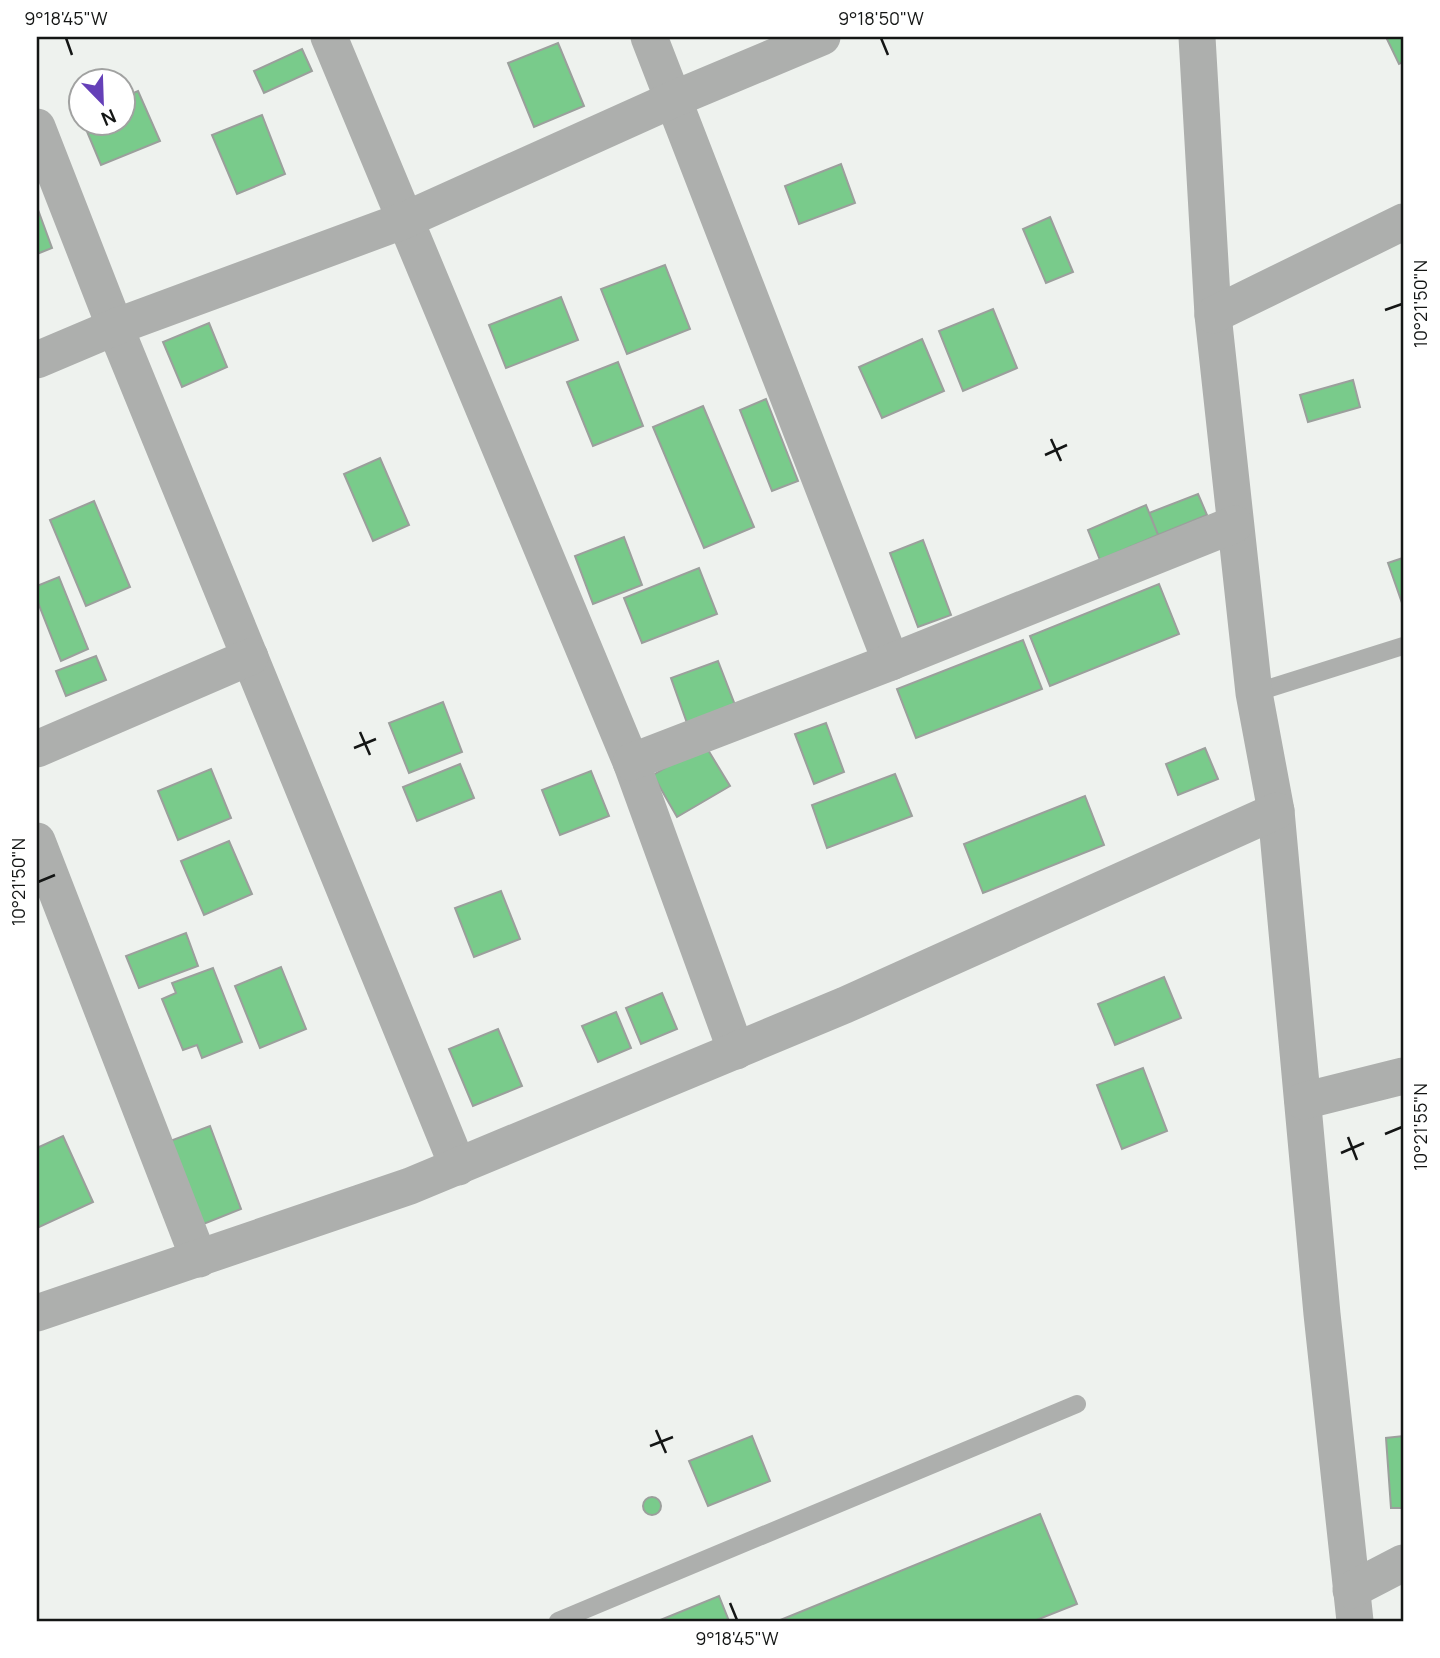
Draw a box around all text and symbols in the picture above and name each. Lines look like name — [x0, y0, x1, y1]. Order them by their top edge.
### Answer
text: 9°18'45"W — [24, 6, 108, 30]
text: 9°18'50"W — [838, 6, 924, 30]
north arrow — [66, 66, 136, 136]
text: N — [97, 103, 120, 132]
text: 10°21'50"N — [1408, 260, 1432, 348]
text: 10°21'50"N — [6, 838, 30, 926]
text: 10°21'55"N — [1408, 1083, 1432, 1171]
text: 9°18'45"W — [695, 1626, 779, 1650]

